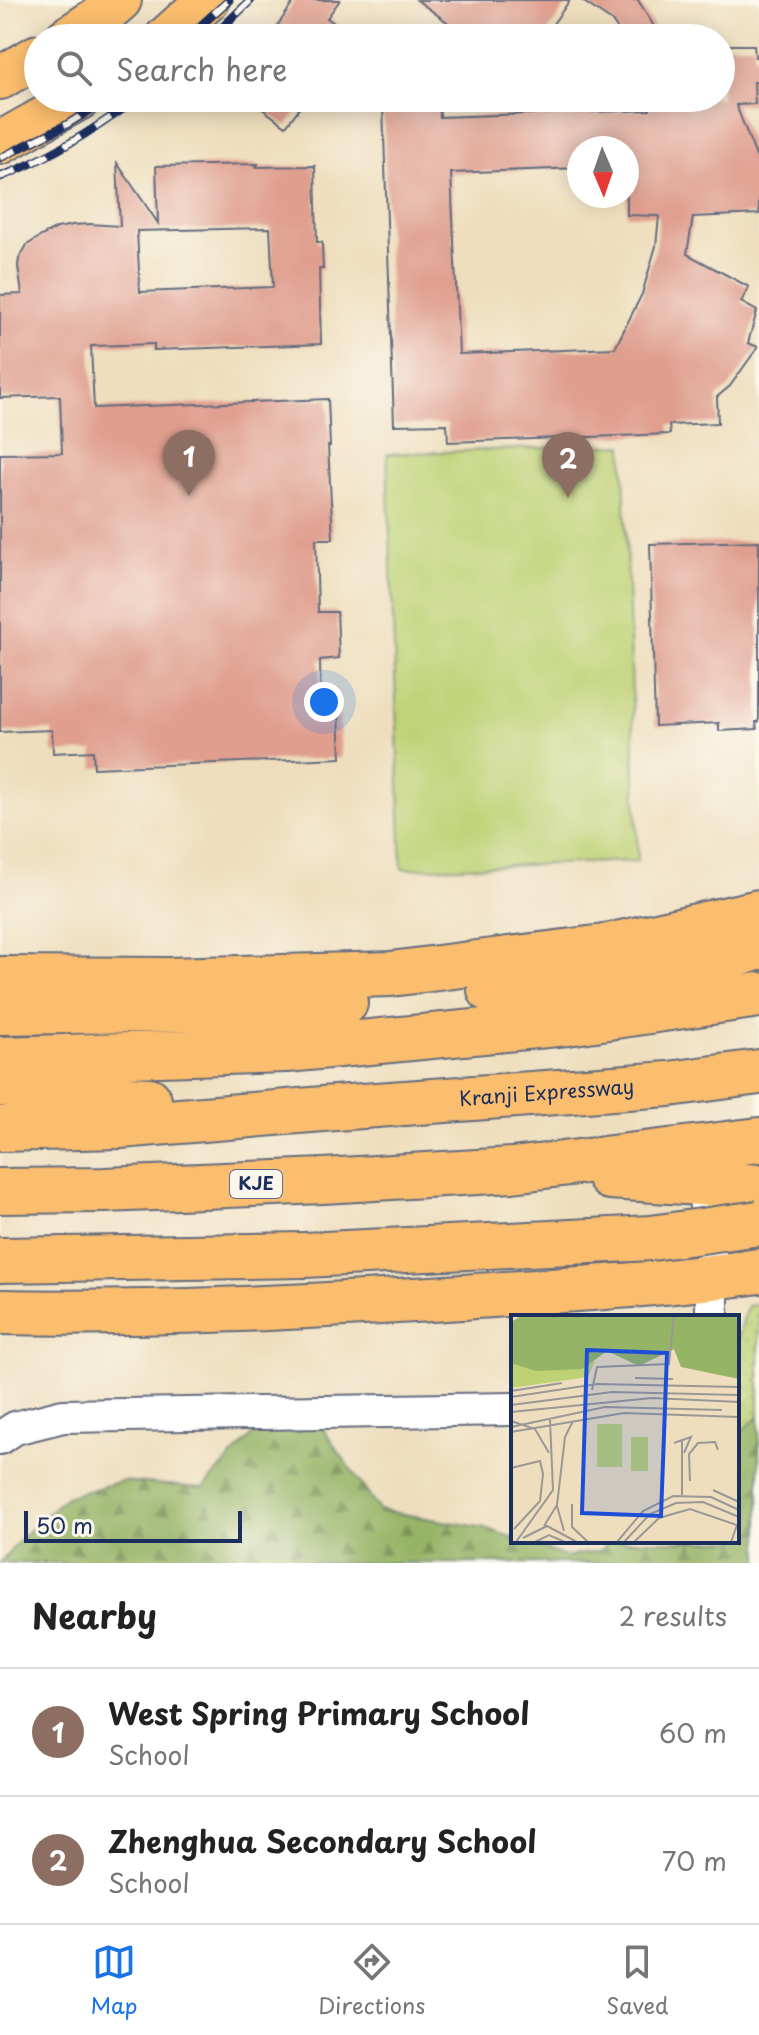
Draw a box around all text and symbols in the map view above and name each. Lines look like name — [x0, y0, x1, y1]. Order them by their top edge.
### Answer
search box — [24, 24, 735, 112]
icon: search — [52, 46, 96, 90]
text: Search here — [116, 46, 288, 91]
north arrow — [567, 136, 639, 208]
pin: 1 — [163, 430, 215, 496]
pin: 2 — [542, 432, 594, 498]
your location — [304, 682, 344, 722]
street label: Kranji Expressway — [458, 1071, 635, 1113]
road number: KJE — [230, 1170, 282, 1198]
inset map — [511, 1315, 739, 1543]
scale bar — [24, 1507, 242, 1543]
text: 50 m — [36, 1508, 93, 1541]
text: Nearby — [32, 1589, 157, 1641]
text: 2 results — [619, 1596, 727, 1635]
text: West Spring Primary School — [108, 1690, 529, 1735]
text: 1 — [52, 1713, 64, 1752]
text: 60 m — [659, 1713, 727, 1752]
text: School — [108, 1735, 190, 1774]
text: Zhenghua Secondary School — [108, 1818, 536, 1863]
text: 2 — [49, 1841, 67, 1880]
text: 70 m — [662, 1841, 727, 1880]
text: School — [108, 1863, 190, 1902]
tab: Map — [90, 1940, 137, 2021]
tab: Directions — [318, 1940, 425, 2021]
tab: Saved — [606, 1940, 669, 2021]

